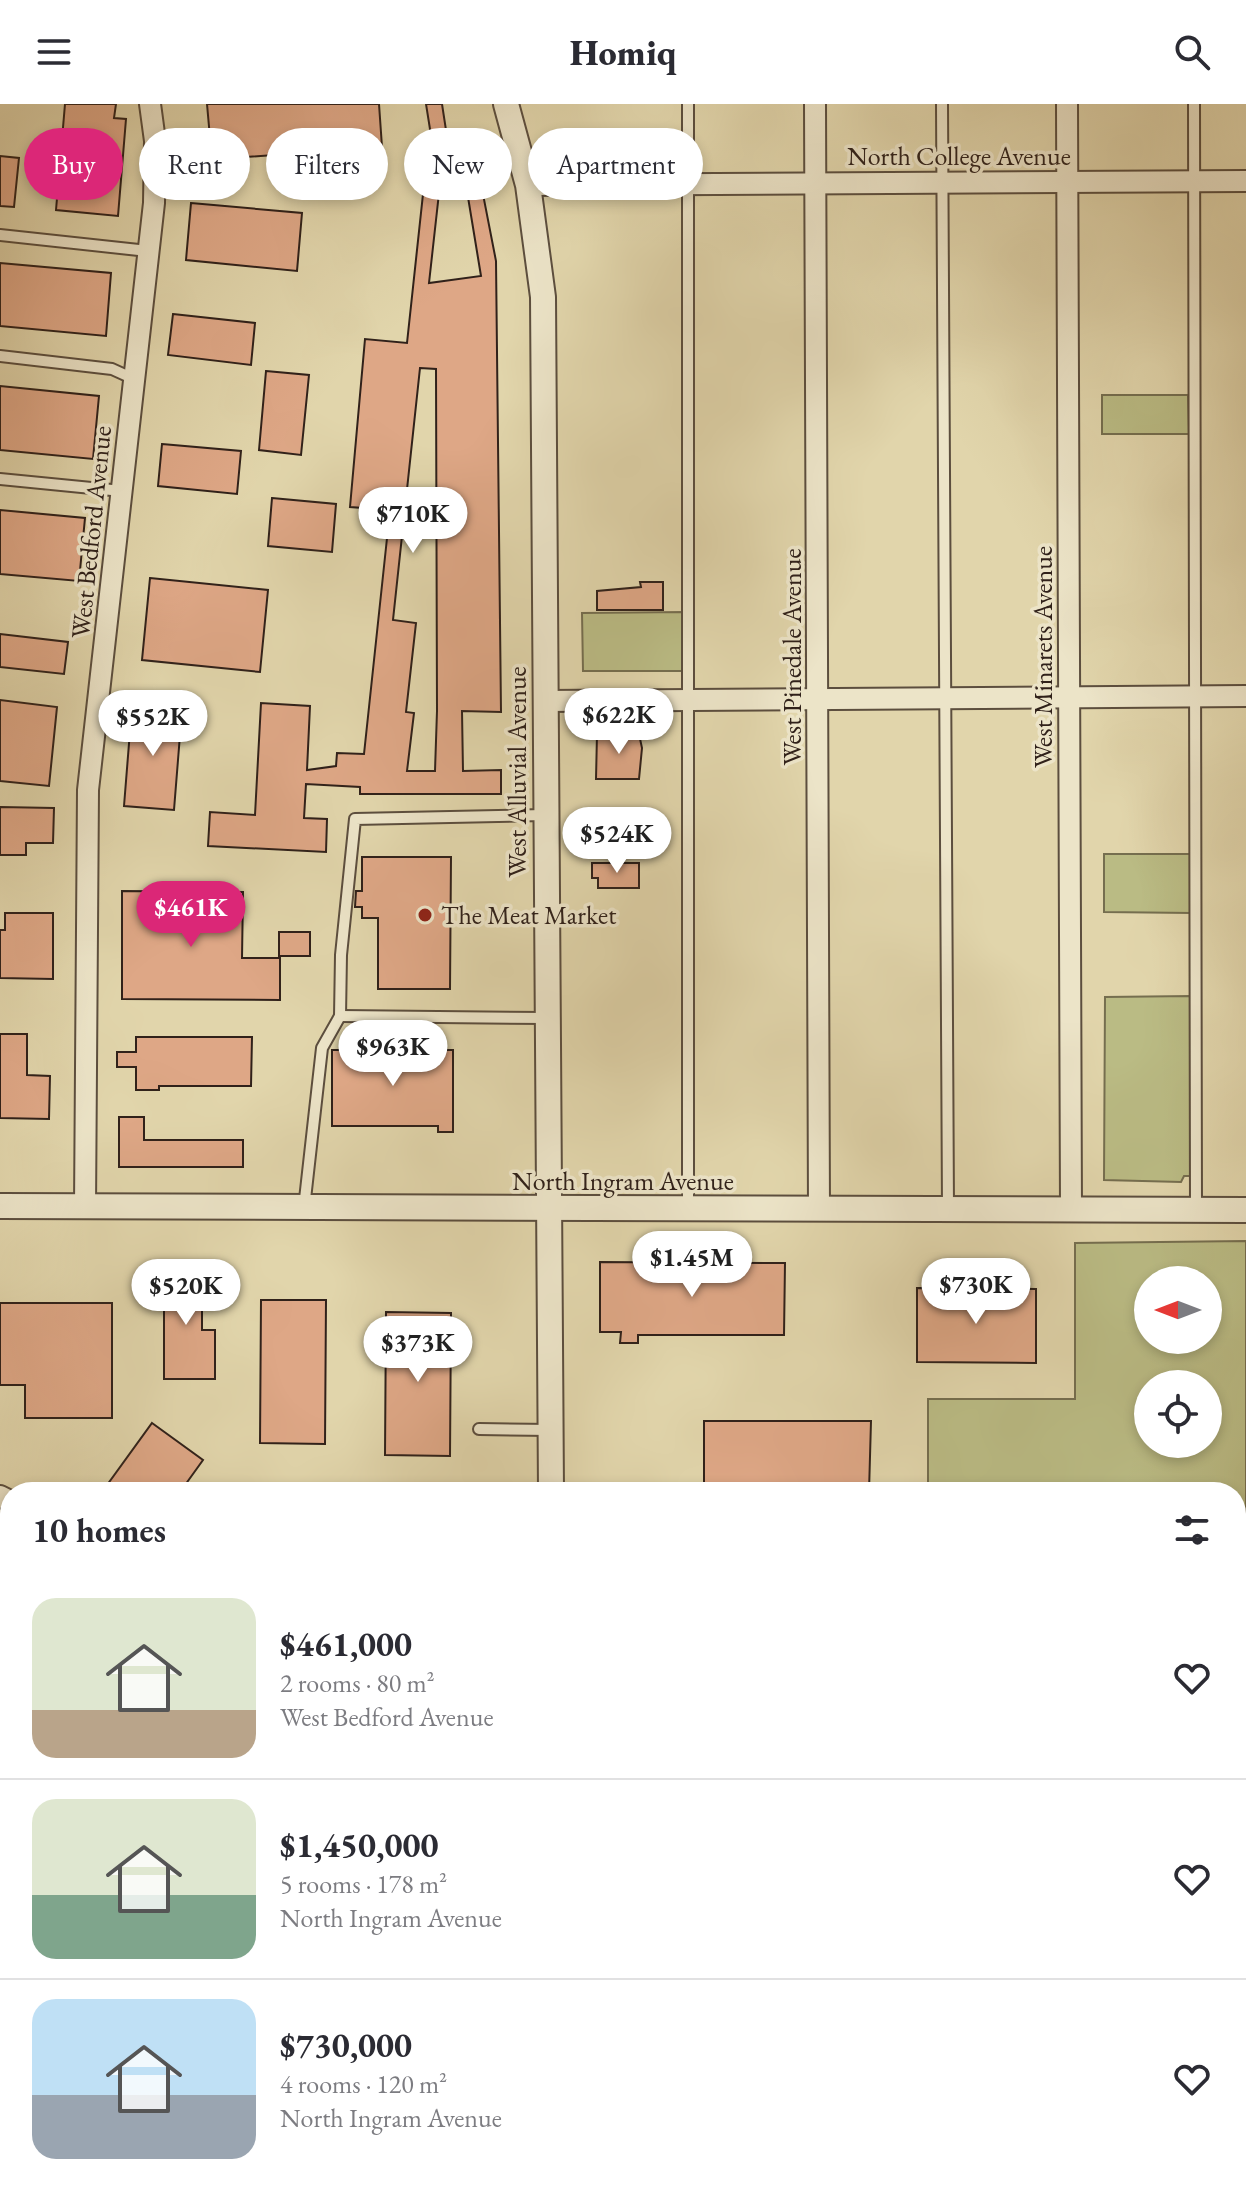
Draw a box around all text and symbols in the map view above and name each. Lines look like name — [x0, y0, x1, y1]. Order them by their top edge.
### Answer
text: Homiq — [570, 29, 676, 76]
icon: menu — [32, 30, 76, 74]
icon: search — [1170, 30, 1214, 74]
chip: Buy — [24, 128, 123, 200]
chip: Rent — [139, 128, 250, 200]
chip: Filters — [266, 128, 388, 200]
chip: New — [404, 128, 512, 200]
chip: Apartment — [528, 128, 703, 200]
street label: North College Avenue — [847, 139, 1071, 173]
street label: West Bedford Avenue — [63, 424, 119, 640]
pin: $710K — [357, 487, 469, 555]
text: $710K — [376, 496, 450, 530]
street label: West Minarets Avenue — [1026, 546, 1060, 768]
street label: West Pinedale Avenue — [775, 548, 809, 766]
street label: West Alluvial Avenue — [500, 666, 534, 878]
pin: $622K — [563, 688, 675, 756]
pin: $552K — [97, 690, 209, 758]
text: $622K — [582, 697, 656, 731]
text: $552K — [116, 699, 190, 733]
pin: $524K — [561, 807, 673, 875]
text: $524K — [580, 816, 654, 850]
pin: $461K — [135, 881, 247, 949]
text: $461K — [154, 890, 228, 924]
place label: The Meat Market — [441, 898, 616, 932]
marker: The Meat Market — [416, 906, 434, 924]
pin: $963K — [337, 1020, 449, 1088]
text: $963K — [356, 1029, 430, 1063]
street label: North Ingram Avenue — [512, 1164, 734, 1198]
pin: $1.45M — [627, 1231, 757, 1299]
text: $1.45M — [650, 1240, 734, 1274]
pin: $730K — [920, 1258, 1032, 1326]
pin: $520K — [130, 1259, 242, 1327]
north arrow — [1134, 1266, 1222, 1354]
map controls — [1134, 1266, 1222, 1458]
text: $730K — [939, 1267, 1013, 1301]
text: $520K — [149, 1268, 223, 1302]
pin: $373K — [362, 1316, 474, 1384]
text: $373K — [381, 1325, 455, 1359]
button: locate — [1134, 1370, 1222, 1458]
text: 10 homes — [32, 1508, 166, 1552]
icon: filters — [1170, 1508, 1214, 1552]
text: $461,000 — [280, 1622, 412, 1666]
icon: home — [96, 1630, 192, 1726]
icon: heart — [1170, 1656, 1214, 1700]
text: 2 rooms · 80 m² — [280, 1666, 435, 1700]
text: West Bedford Avenue — [280, 1700, 494, 1734]
text: $1,450,000 — [280, 1823, 438, 1867]
icon: home — [96, 1831, 192, 1927]
icon: heart — [1170, 1857, 1214, 1901]
text: 5 rooms · 178 m² — [280, 1867, 447, 1901]
text: North Ingram Avenue — [280, 1901, 502, 1935]
text: $730,000 — [280, 2023, 412, 2067]
icon: home — [96, 2031, 192, 2127]
icon: heart — [1170, 2057, 1214, 2101]
text: 4 rooms · 120 m² — [280, 2067, 447, 2101]
text: North Ingram Avenue — [280, 2101, 502, 2135]

